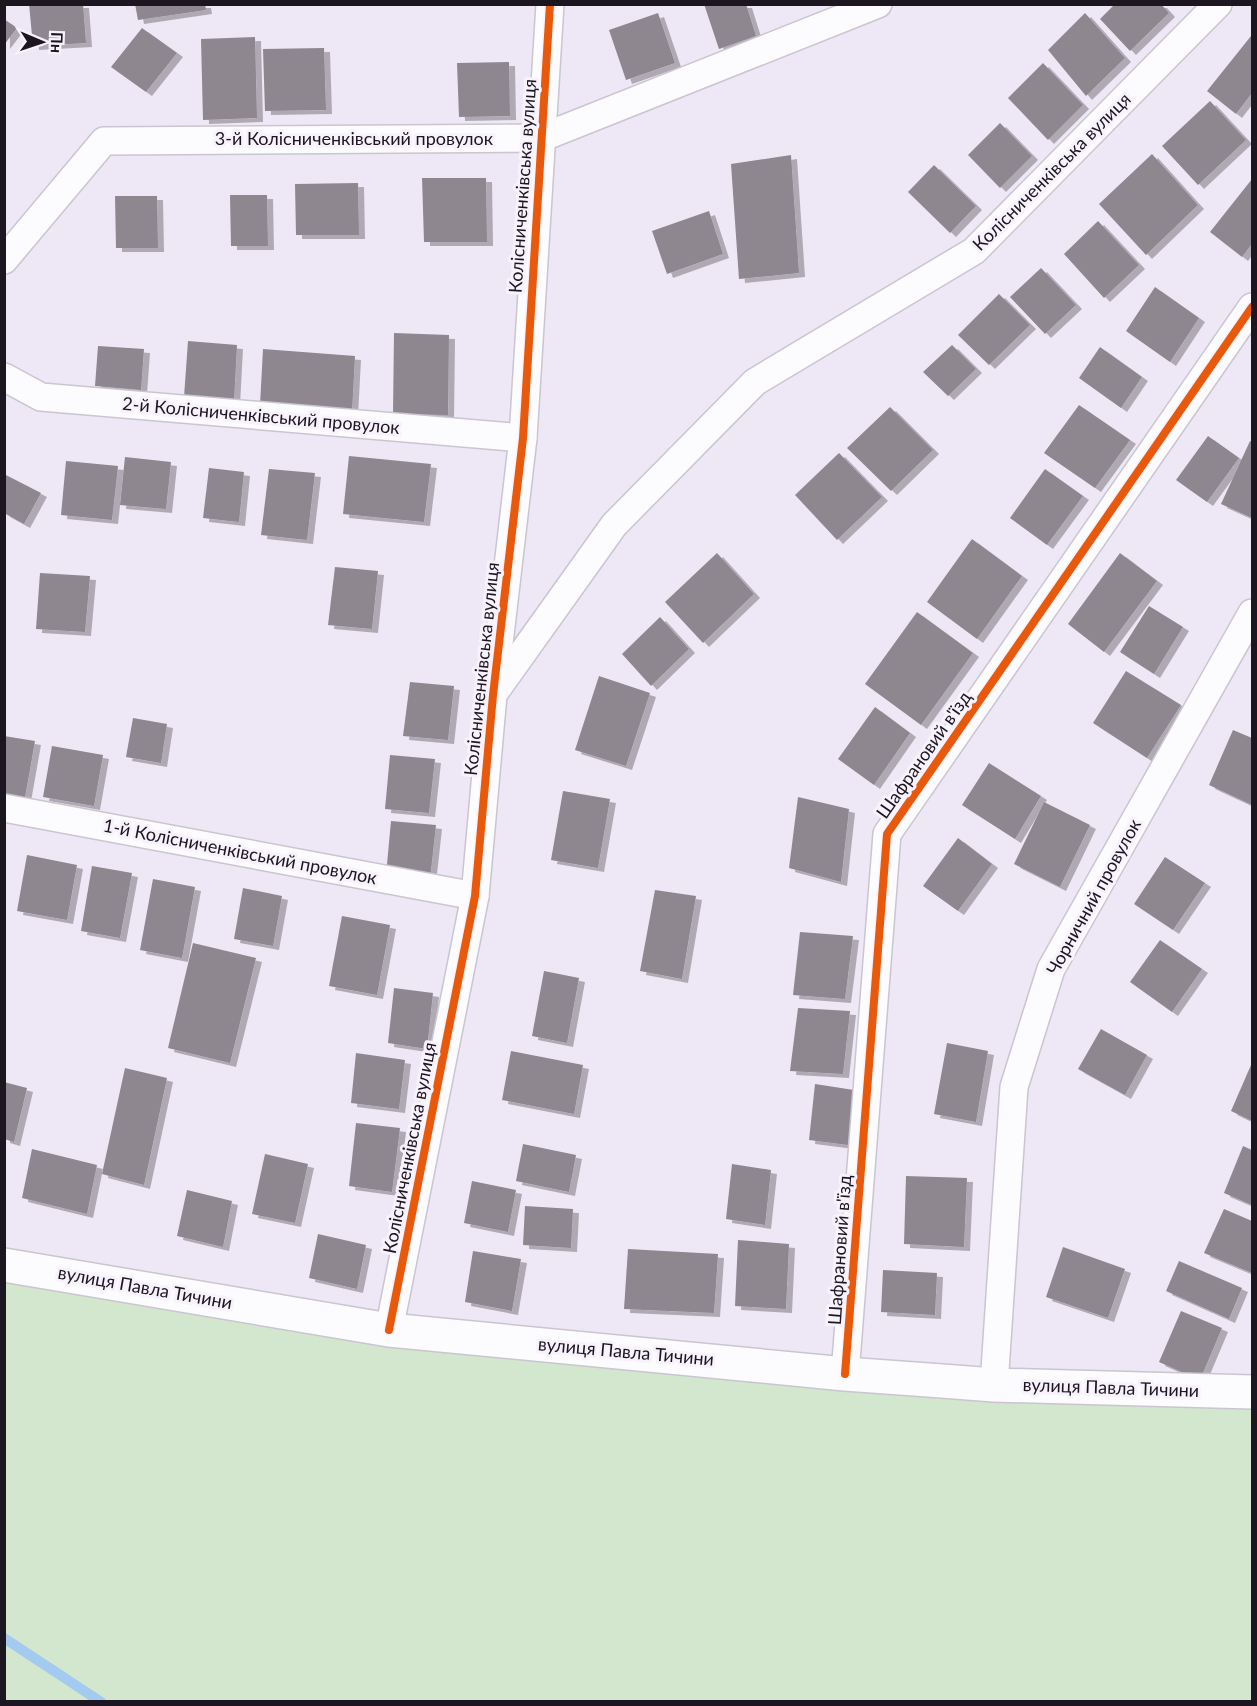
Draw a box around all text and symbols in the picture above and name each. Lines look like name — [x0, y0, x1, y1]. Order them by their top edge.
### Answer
north arrow — [12, 12, 72, 72]
text: Пн — [48, 32, 67, 53]
street label: Колісниченківська вулиця — [504, 78, 540, 294]
street label: Колісниченківська вулиця — [968, 88, 1135, 255]
street label: 3-й Колісниченківський провулок — [215, 127, 494, 149]
street label: 2-й Колісниченківський провулок — [122, 392, 401, 438]
street label: Колісниченківська вулиця — [459, 561, 503, 777]
street label: Шафрановий в'їзд — [871, 687, 975, 822]
street label: 1-й Колісниченківський провулок — [101, 814, 380, 888]
street label: Чорничний провулок — [1041, 814, 1145, 978]
street label: Колісниченківська вулиця — [378, 1040, 440, 1255]
street label: Шафрановий в'їзд — [823, 1174, 855, 1326]
street label: вулиця Павла Тичини — [56, 1261, 234, 1313]
street label: вулиця Павла Тичини — [537, 1332, 715, 1370]
street label: вулиця Павла Тичини — [1022, 1373, 1200, 1401]

